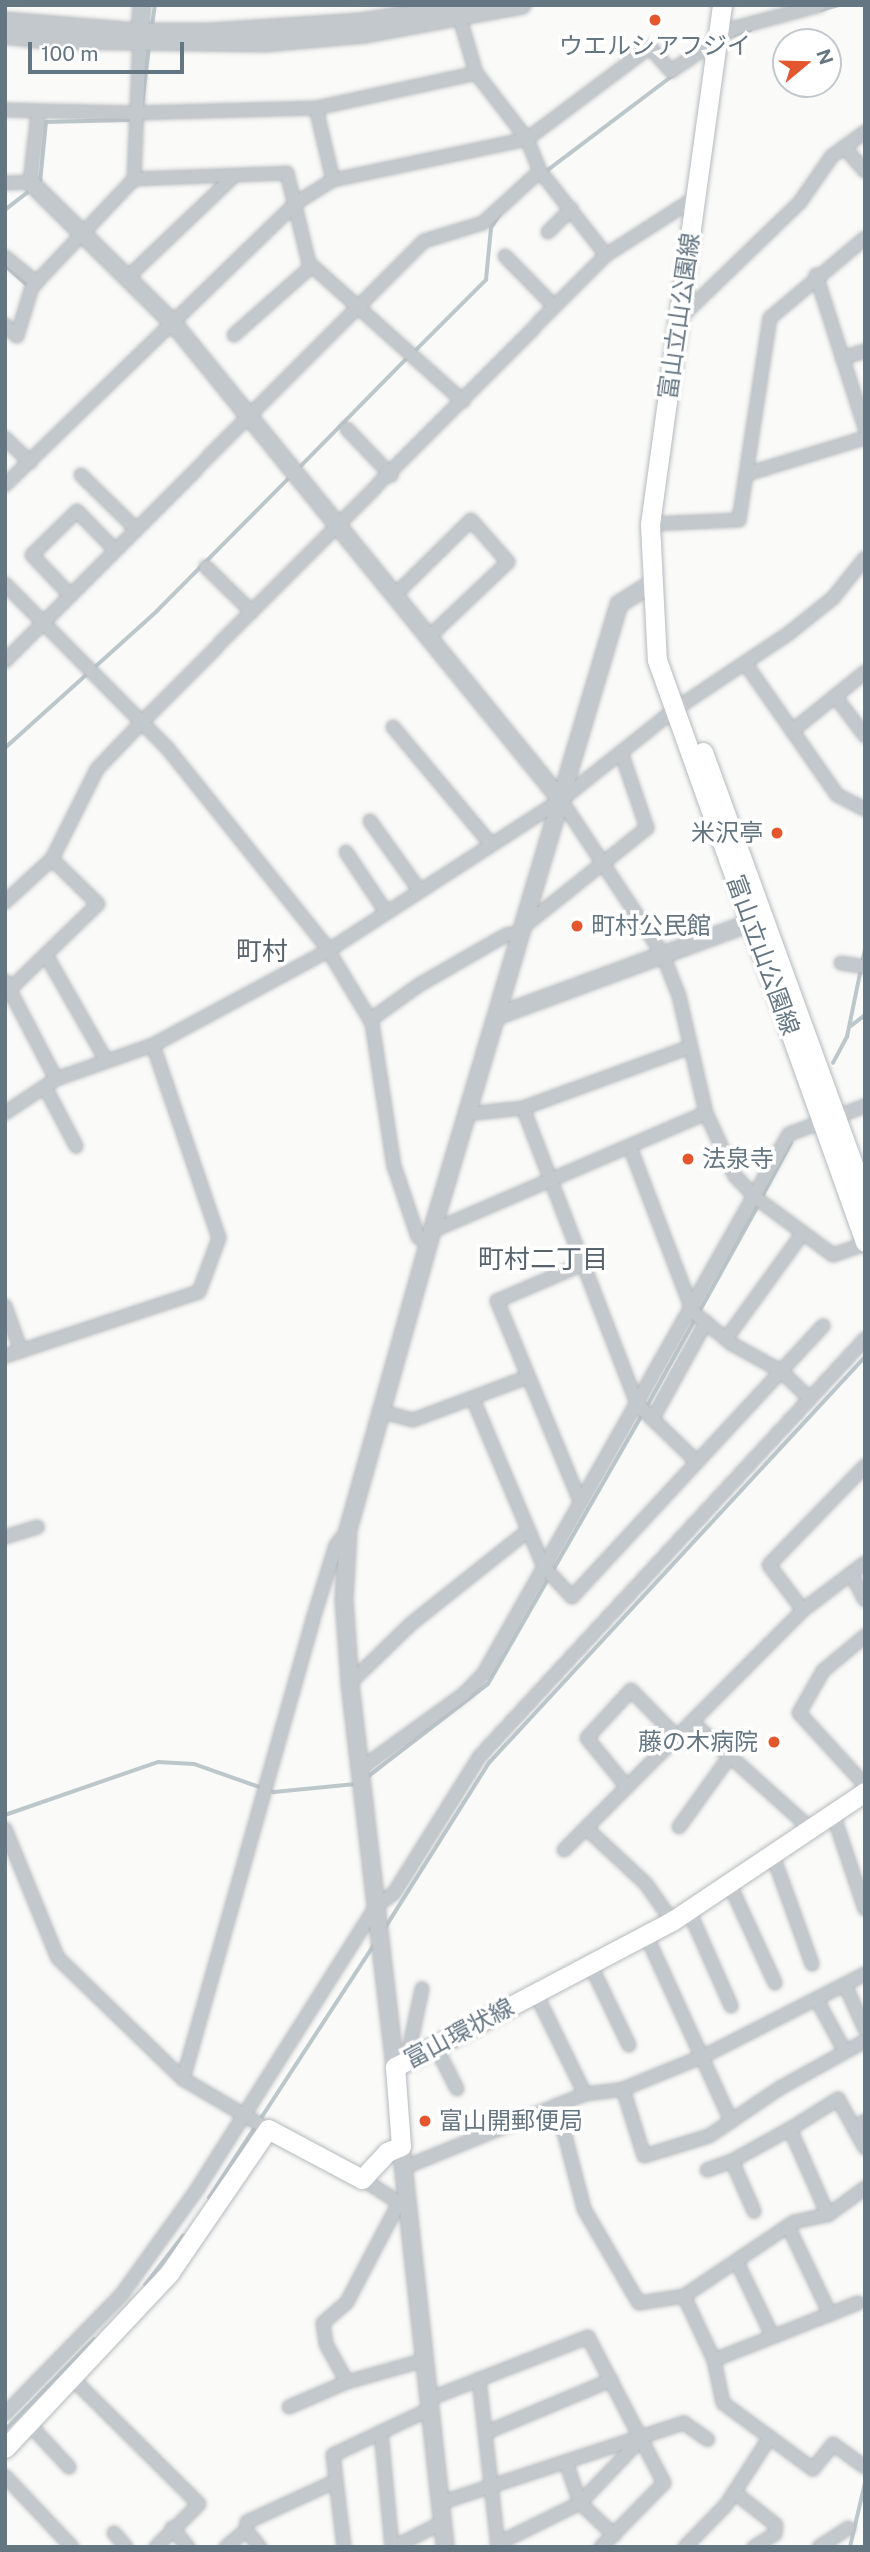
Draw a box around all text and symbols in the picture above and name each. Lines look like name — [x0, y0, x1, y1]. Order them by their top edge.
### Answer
marker: ウエルシアフジイ — [647, 12, 663, 28]
scale bar — [32, 28, 187, 72]
north arrow — [772, 28, 842, 98]
place label: ウエルシアフジイ — [559, 32, 751, 60]
text: 100 m — [41, 41, 98, 66]
text: N — [812, 46, 838, 67]
street label: 富山立山公園線 — [653, 231, 705, 401]
place label: 米沢亭 — [691, 819, 763, 847]
marker: 米沢亭 — [769, 825, 785, 841]
street label: 富山立山公園線 — [721, 871, 805, 1039]
place label: 町村公民館 — [591, 912, 711, 940]
marker: 町村公民館 — [569, 918, 585, 934]
district label: 町村 — [236, 935, 288, 967]
place label: 法泉寺 — [702, 1145, 774, 1173]
marker: 法泉寺 — [680, 1151, 696, 1167]
district label: 町村二丁目 — [478, 1243, 608, 1275]
place label: 藤の木病院 — [638, 1728, 758, 1756]
marker: 藤の木病院 — [764, 1732, 784, 1752]
street label: 富山環状線 — [399, 1992, 519, 2074]
place label: 富山開郵便局 — [439, 2107, 583, 2135]
marker: 富山開郵便局 — [417, 2113, 433, 2129]

